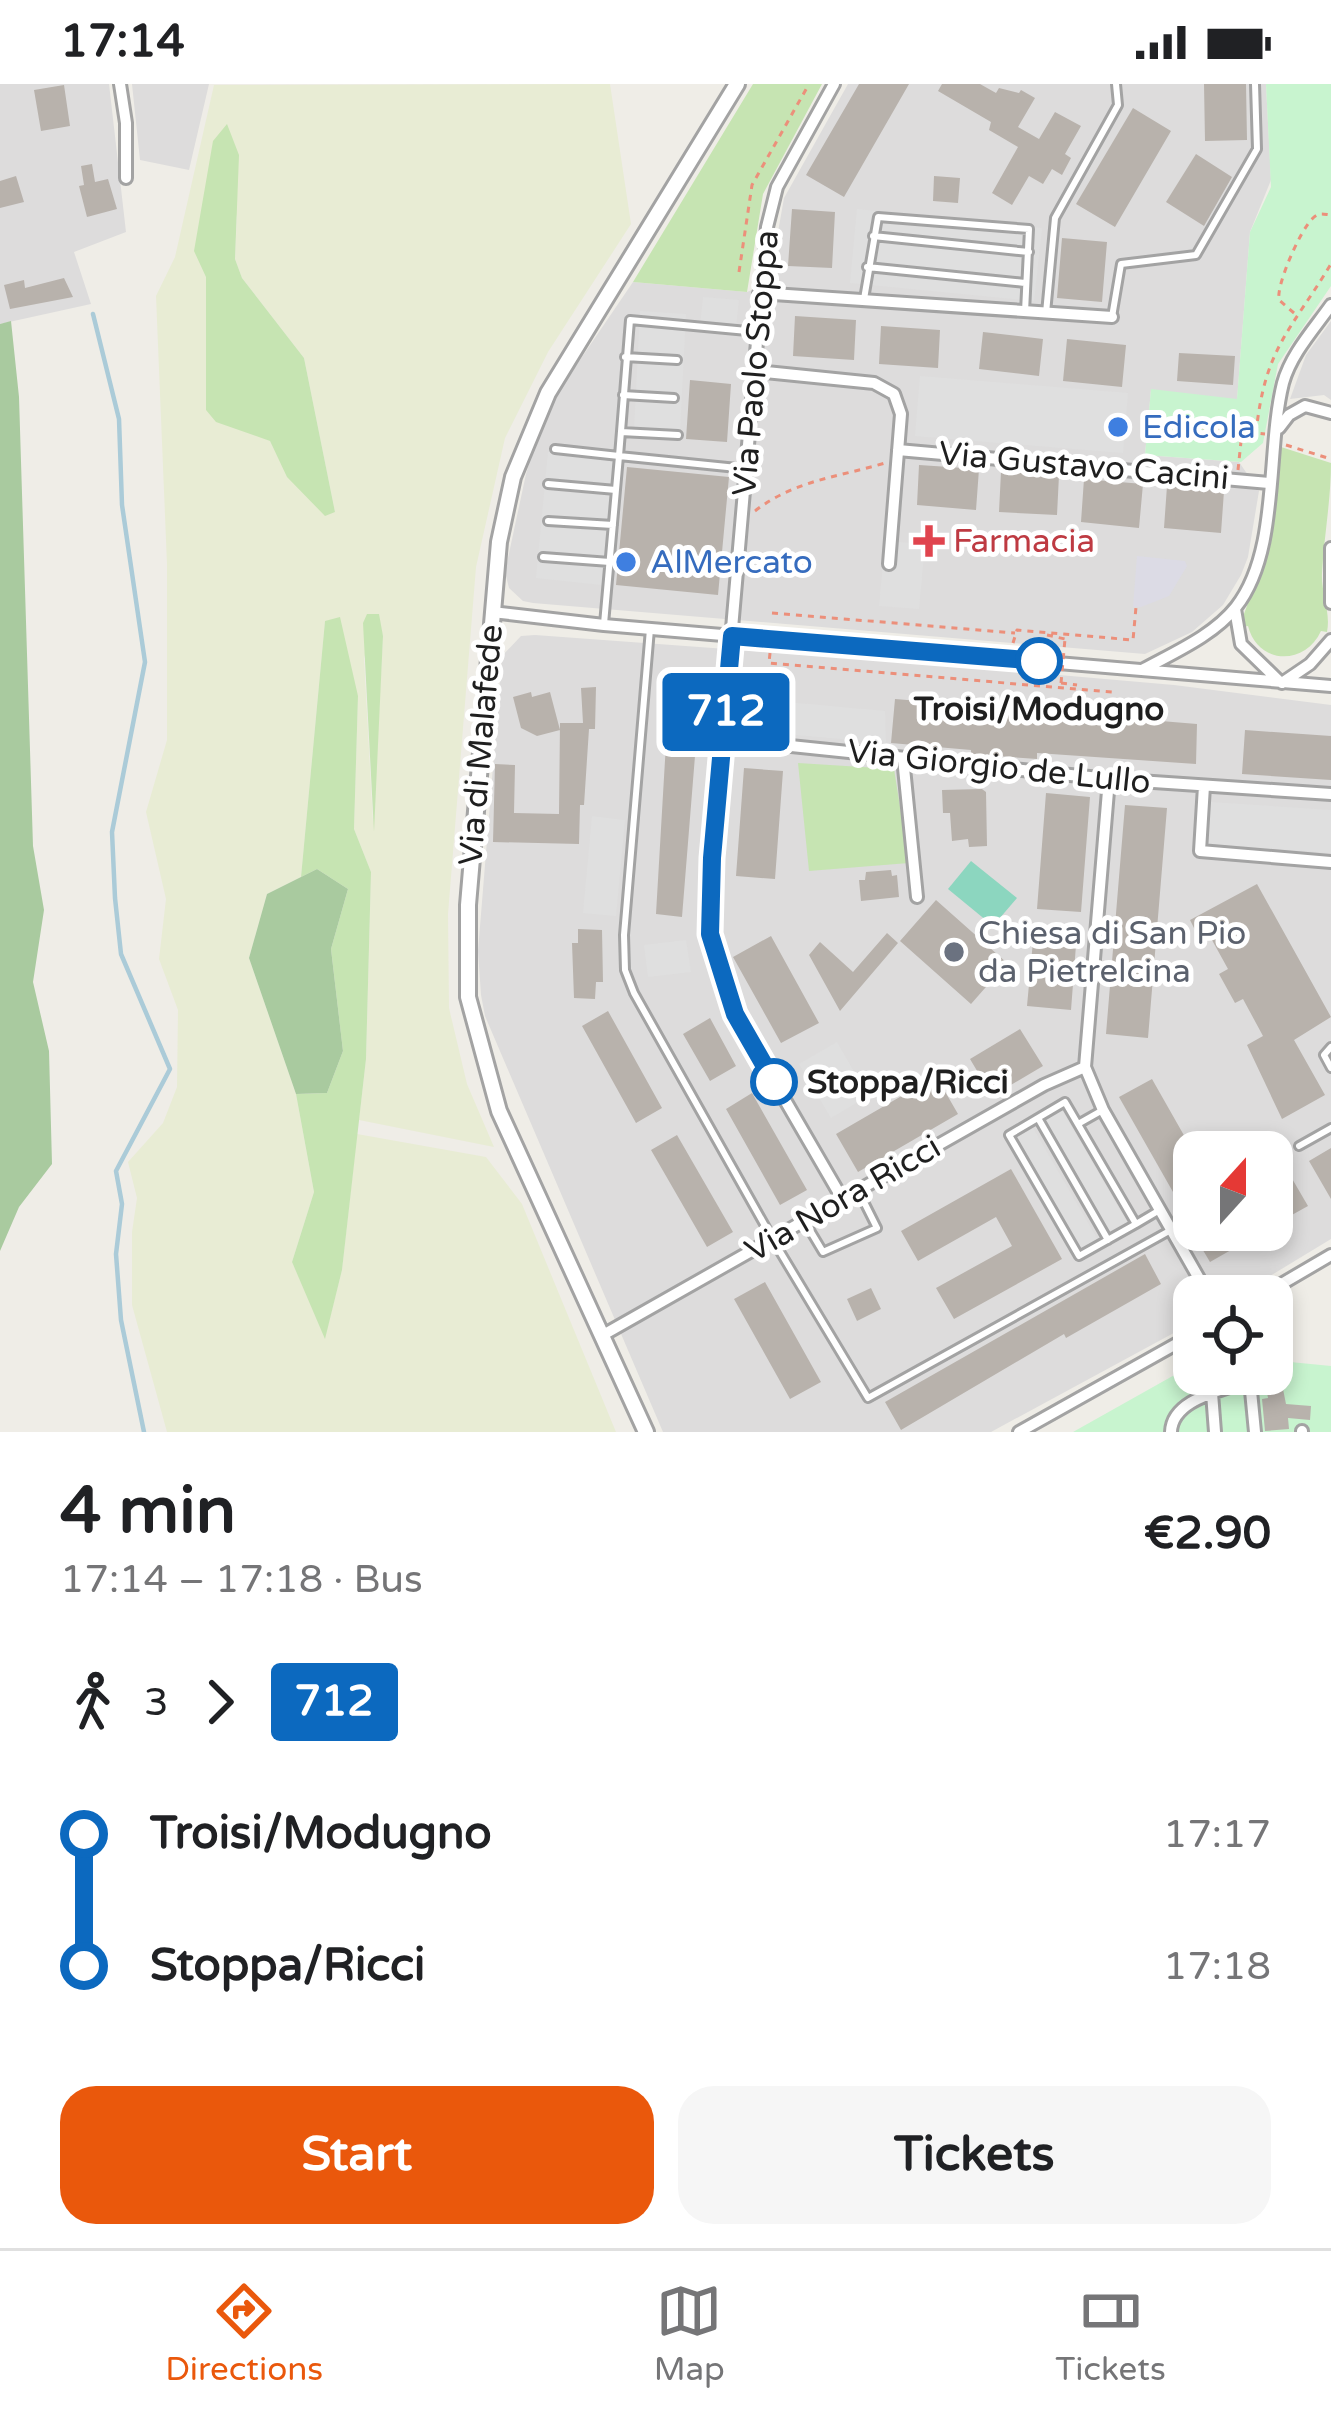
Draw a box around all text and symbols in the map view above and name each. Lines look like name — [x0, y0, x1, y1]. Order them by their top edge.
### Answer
text: 17:14 — [60, 15, 185, 69]
street label: Via Paolo Stoppa — [725, 228, 787, 498]
place label: Edicola — [1142, 408, 1256, 447]
marker: Edicola — [1105, 414, 1131, 440]
street label: Via Gustavo Cacini — [937, 434, 1231, 498]
place label: Farmacia — [953, 522, 1095, 561]
marker: Farmacia — [916, 528, 942, 554]
place label: AlMercato — [650, 543, 813, 582]
marker: AlMercato — [613, 549, 639, 575]
street label: Via di Malafede — [451, 623, 511, 867]
marker: Troisi/Modugno — [1017, 639, 1061, 683]
line badge: 712 — [657, 673, 795, 751]
text: 712 — [686, 686, 766, 737]
place label: Troisi/Modugno — [913, 690, 1164, 729]
street label: Via Giorgio de Lullo — [845, 732, 1153, 802]
place label: Chiesa di San Pio da Pietrelcina — [978, 914, 1246, 991]
marker: Chiesa di San Pio da Pietrelcina — [941, 939, 967, 965]
marker: Stoppa/Ricci — [752, 1060, 796, 1104]
place label: Stoppa/Ricci — [807, 1063, 1009, 1102]
street label: Via Nora Ricci — [739, 1127, 947, 1271]
north arrow — [1173, 1131, 1293, 1251]
map controls — [1173, 1131, 1293, 1395]
button: locate — [1173, 1275, 1293, 1395]
text: 4 min — [60, 1471, 236, 1551]
text: €2.90 — [1144, 1507, 1271, 1561]
text: 17:14 – 17:18 · Bus — [60, 1556, 423, 1603]
icon: walk — [60, 1669, 126, 1735]
icon: forward — [187, 1669, 253, 1735]
text: 712 — [295, 1676, 374, 1727]
text: 3 — [144, 1679, 169, 1726]
text: Troisi/Modugno — [150, 1807, 492, 1861]
text: 17:17 — [1163, 1811, 1271, 1858]
text: Stoppa/Ricci — [150, 1939, 425, 1993]
text: 17:18 — [1163, 1943, 1271, 1990]
button: Start — [60, 2086, 654, 2224]
button: Tickets — [678, 2086, 1271, 2224]
tab: Directions — [165, 2278, 323, 2389]
tab: Map — [654, 2278, 725, 2389]
tab: Tickets — [1055, 2278, 1166, 2389]

